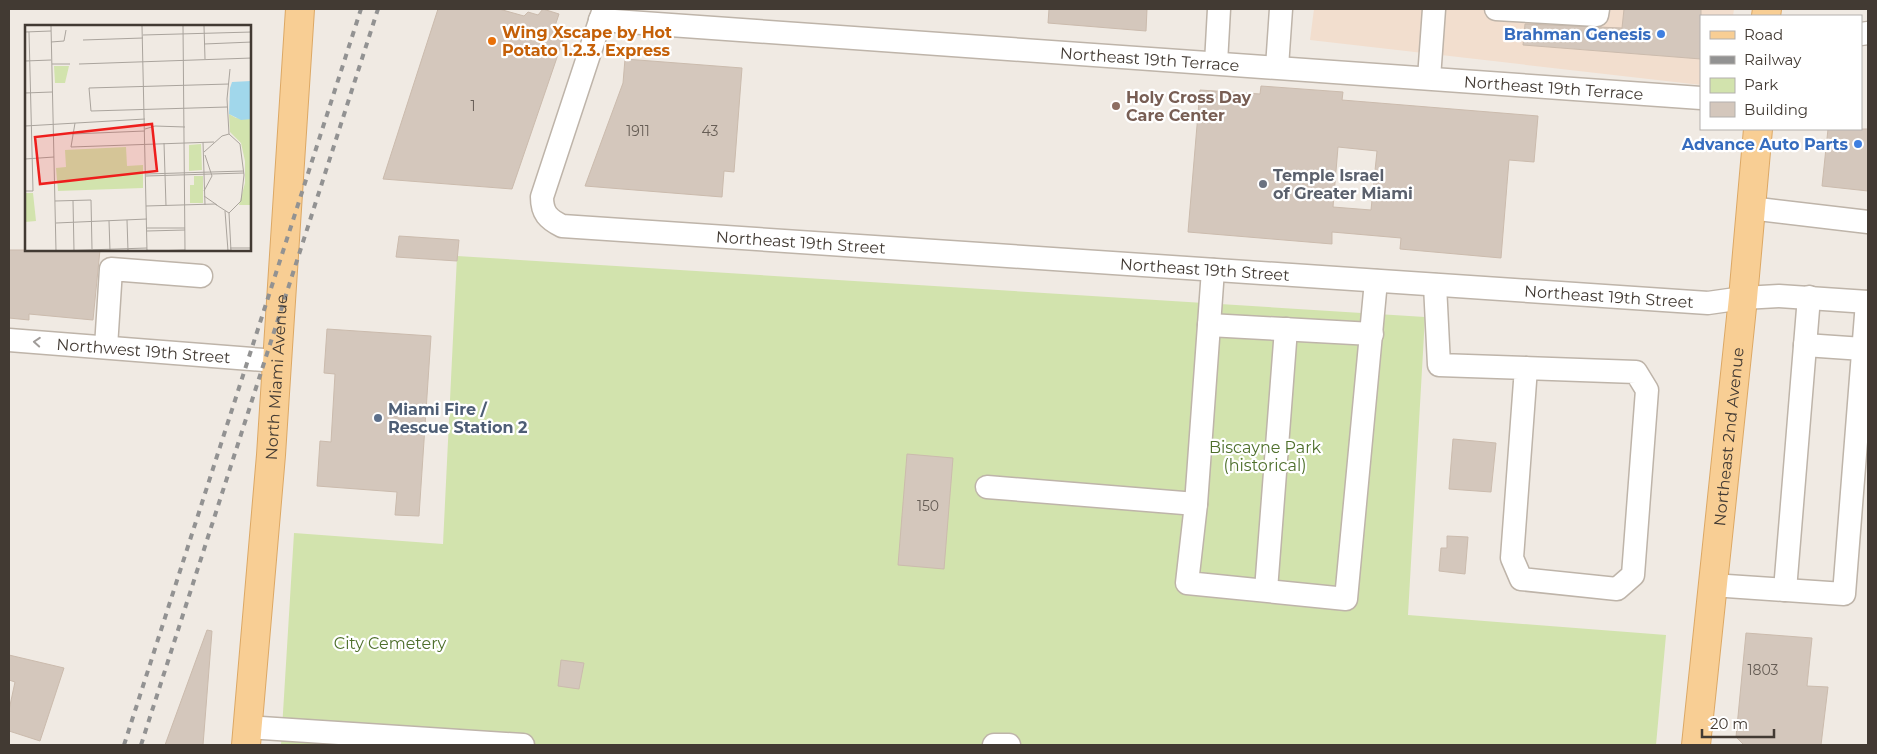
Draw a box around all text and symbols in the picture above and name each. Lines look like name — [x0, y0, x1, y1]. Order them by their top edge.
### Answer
legend — [1700, 15, 1862, 130]
place label: Wing Xscape by Hot Potato 1.2.3. Express — [502, 23, 672, 60]
inset map — [25, 25, 251, 251]
place label: Brahman Genesis — [1504, 25, 1651, 44]
text: Road — [1744, 25, 1783, 44]
marker: Brahman Genesis — [1655, 28, 1667, 40]
marker: Wing Xscape by Hot Potato 1.2.3. Express — [486, 35, 498, 47]
street label: Northeast 19th Terrace — [1059, 44, 1240, 75]
text: Railway — [1744, 50, 1802, 69]
street label: Northeast 19th Terrace — [1463, 72, 1644, 104]
text: Park — [1744, 75, 1778, 94]
place label: Holy Cross Day Care Center — [1126, 88, 1252, 125]
house number: 1 — [470, 97, 476, 115]
marker: Holy Cross Day Care Center — [1110, 100, 1122, 112]
text: Building — [1744, 100, 1808, 119]
house number: 1911 — [626, 122, 650, 140]
house number: 43 — [702, 122, 719, 140]
place label: Advance Auto Parts — [1681, 135, 1849, 154]
marker: Advance Auto Parts — [1852, 138, 1864, 150]
place label: Temple Israel of Greater Miami — [1273, 166, 1413, 203]
marker: Temple Israel of Greater Miami — [1257, 178, 1269, 190]
street label: Northeast 19th Street — [715, 227, 887, 258]
street label: Northeast 19th Street — [1119, 255, 1291, 285]
street label: Northeast 19th Street — [1523, 282, 1695, 312]
street label: North Miami Avenue — [262, 294, 291, 461]
street label: Northwest 19th Street — [56, 335, 232, 367]
one-way arrow — [32, 337, 40, 348]
street label: Northeast 2nd Avenue — [1710, 346, 1748, 527]
place label: Miami Fire / Rescue Station 2 — [388, 400, 527, 437]
marker: Miami Fire / Rescue Station 2 — [372, 412, 384, 424]
park label: Biscayne Park (historical) — [1209, 438, 1322, 475]
house number: 150 — [917, 497, 939, 515]
park label: City Cemetery — [334, 634, 447, 653]
house number: 1803 — [1747, 661, 1779, 679]
scale bar — [1702, 706, 1774, 738]
text: 20 m — [1710, 714, 1748, 733]

